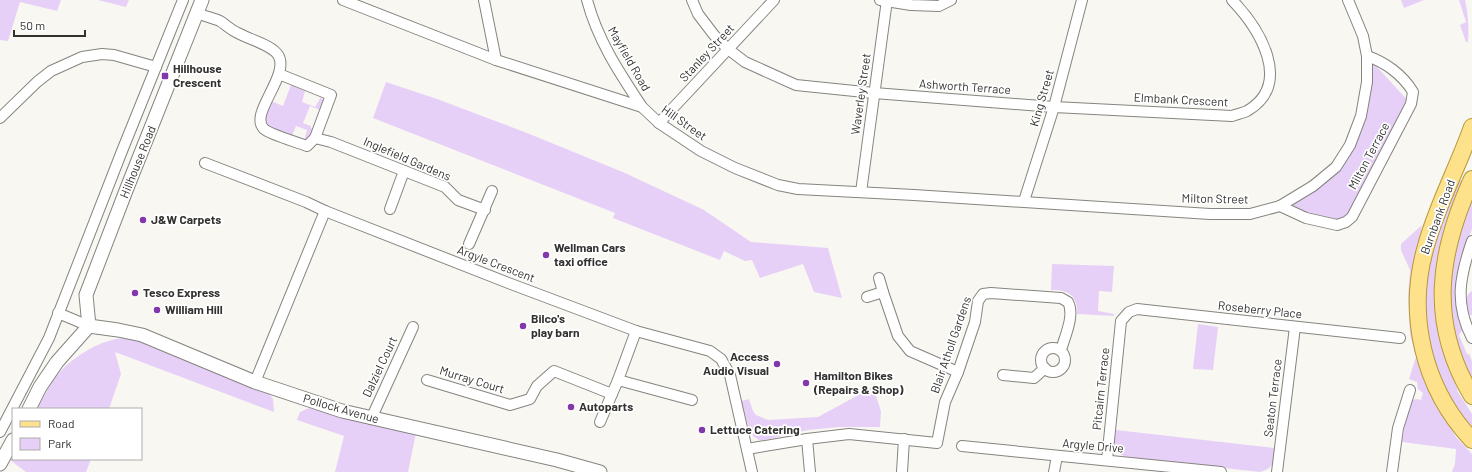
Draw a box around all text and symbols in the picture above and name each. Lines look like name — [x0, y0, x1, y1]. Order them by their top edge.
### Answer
scale bar — [14, 12, 85, 38]
text: 50 m — [20, 18, 45, 32]
street label: Stanley Street — [676, 21, 737, 84]
street label: Mayfield Road — [606, 24, 654, 93]
street label: Waverley Street — [847, 52, 873, 135]
place label: Hillhouse Crescent — [173, 61, 222, 89]
street label: King Street — [1026, 68, 1056, 128]
marker: Hillhouse Crescent — [160, 71, 170, 81]
street label: Ashworth Terrace — [919, 76, 1011, 96]
street label: Elmbank Crescent — [1133, 90, 1229, 108]
street label: Hill Street — [659, 102, 710, 143]
street label: Milton Terrace — [1345, 120, 1392, 191]
street label: Hillhouse Road — [116, 123, 158, 200]
street label: Inglefield Gardens — [362, 133, 453, 183]
street label: Burnbank Road — [1417, 177, 1457, 256]
street label: Milton Street — [1182, 190, 1249, 206]
place label: J&W Carpets — [151, 212, 221, 226]
marker: J&W Carpets — [138, 215, 148, 225]
place label: Wellman Cars taxi office — [554, 240, 626, 268]
street label: Argyle Crescent — [456, 242, 537, 284]
marker: Wellman Cars taxi office — [541, 250, 551, 260]
place label: Tesco Express — [143, 285, 220, 299]
marker: Tesco Express — [130, 288, 140, 298]
street label: Blair Atholl Gardens — [927, 294, 973, 395]
street label: Roseberry Place — [1217, 298, 1303, 320]
place label: William Hill — [165, 302, 223, 316]
marker: William Hill — [152, 305, 162, 315]
place label: Bilco's play barn — [531, 311, 580, 339]
marker: Bilco's play barn — [518, 321, 528, 331]
street label: Dalziel Court — [359, 334, 399, 399]
street label: Pitcairn Terrace — [1089, 347, 1111, 431]
place label: Access Audio Visual — [703, 349, 769, 377]
street label: Seaton Terrace — [1260, 358, 1284, 438]
marker: Access Audio Visual — [772, 359, 782, 369]
street label: Murray Court — [438, 363, 506, 396]
place label: Hamilton Bikes (Repairs & Shop) — [813, 368, 904, 396]
marker: Hamilton Bikes (Repairs & Shop) — [801, 378, 811, 388]
street label: Pollock Avenue — [302, 391, 381, 426]
place label: Autoparts — [579, 399, 633, 413]
marker: Autoparts — [566, 402, 576, 412]
legend — [12, 408, 142, 460]
text: Road — [48, 416, 75, 430]
place label: Lettuce Catering — [710, 422, 800, 436]
marker: Lettuce Catering — [697, 425, 707, 435]
street label: Argyle Drive — [1062, 435, 1124, 455]
text: Park — [48, 436, 72, 450]

